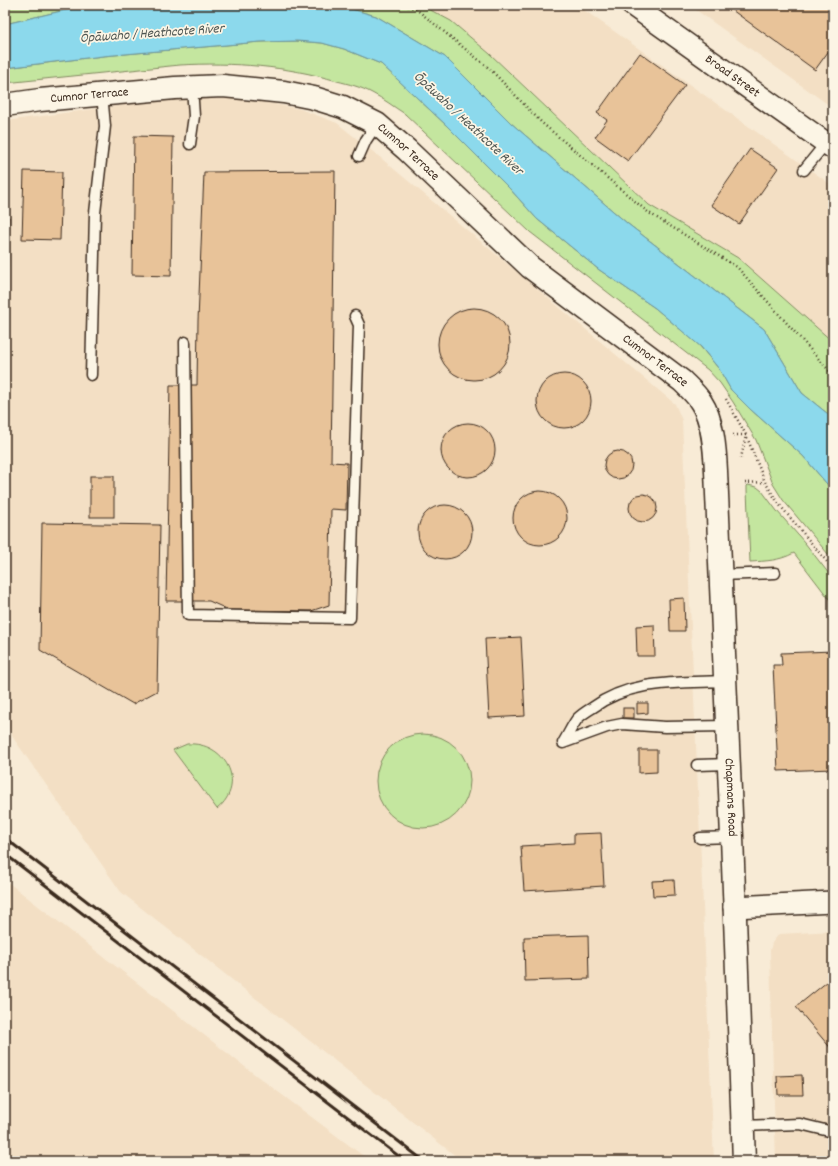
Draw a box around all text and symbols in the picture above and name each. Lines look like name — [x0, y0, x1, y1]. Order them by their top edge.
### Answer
water label: Ōpāwaho / Heathcote River — [79, 19, 226, 49]
street label: Broad Street — [701, 50, 764, 103]
water label: Ōpāwaho / Heathcote River — [408, 68, 529, 182]
street label: Cumnor Terrace — [50, 83, 130, 109]
street label: Cumnor Terrace — [373, 119, 444, 185]
street label: Cumnor Terrace — [618, 330, 693, 392]
street label: Chapmans Road — [719, 758, 741, 837]

